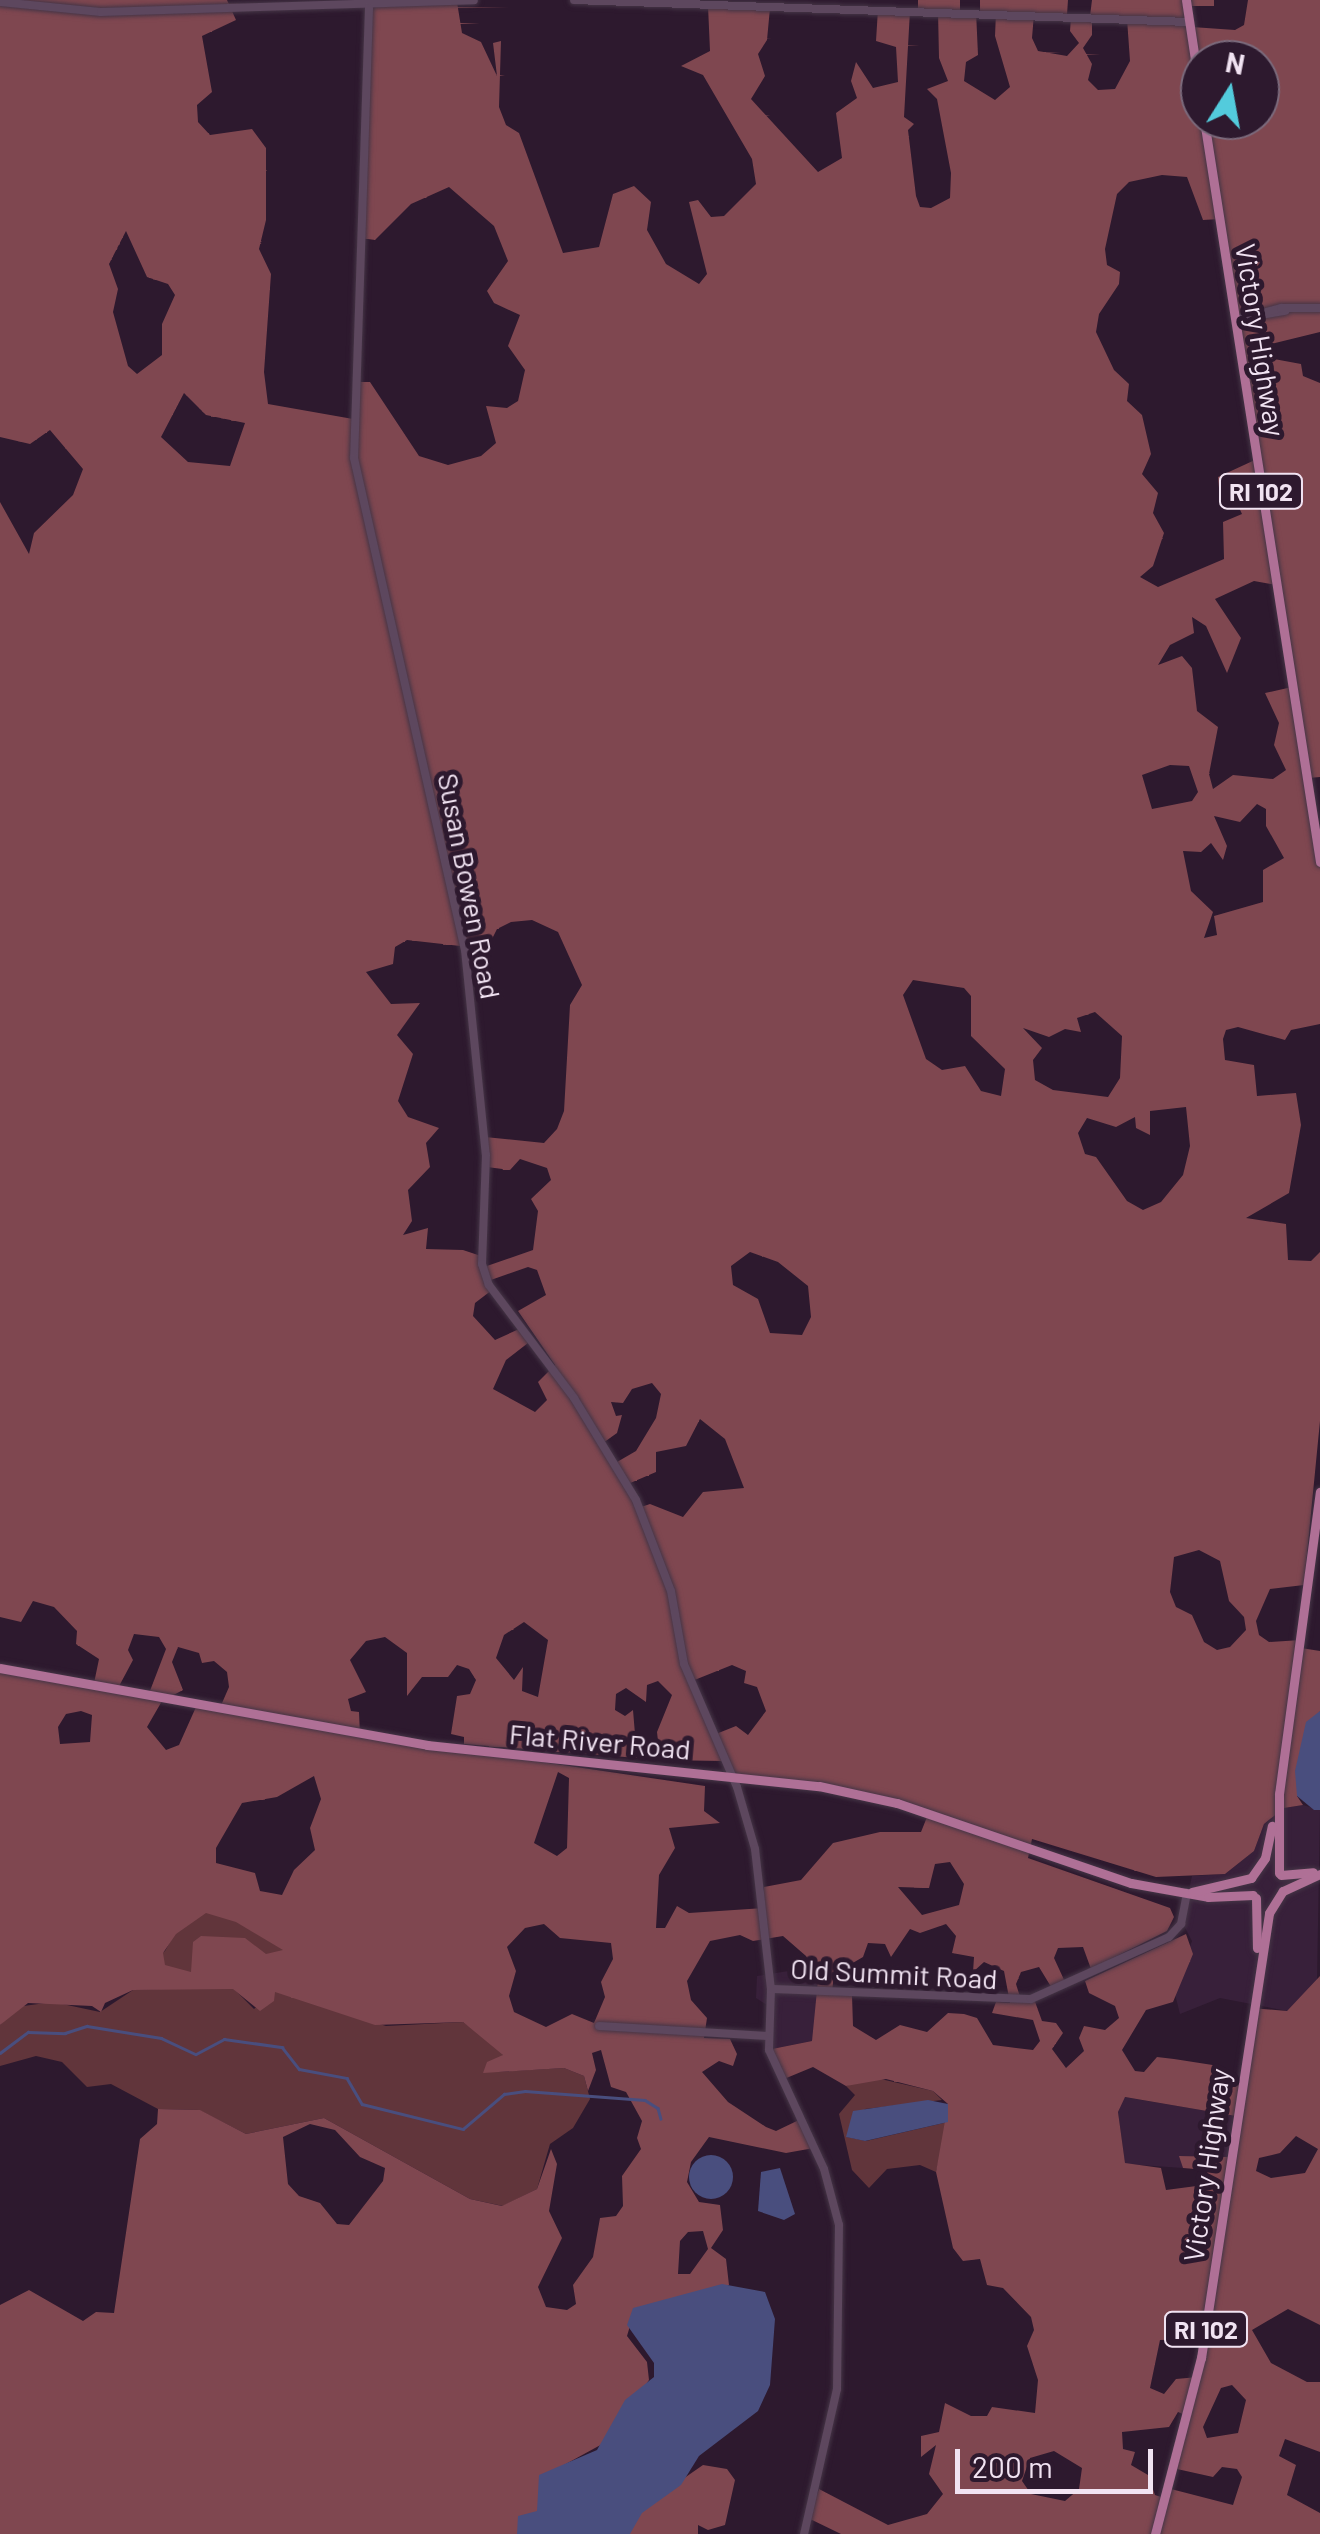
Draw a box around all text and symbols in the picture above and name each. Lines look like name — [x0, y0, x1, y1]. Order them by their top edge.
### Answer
north arrow — [1180, 40, 1280, 140]
text: N — [1223, 44, 1248, 81]
street label: Victory Highway — [1229, 241, 1293, 439]
road number: RI 102 — [1218, 471, 1304, 511]
street label: Susan Bowen Road — [432, 770, 508, 1002]
street label: Flat River Road — [508, 1716, 692, 1766]
street label: Old Summit Road — [790, 1951, 998, 1995]
street label: Victory Highway — [1176, 2066, 1236, 2264]
road number: RI 102 — [1164, 2309, 1248, 2349]
scale bar — [960, 2429, 1158, 2491]
text: 200 m — [972, 2448, 1053, 2484]

